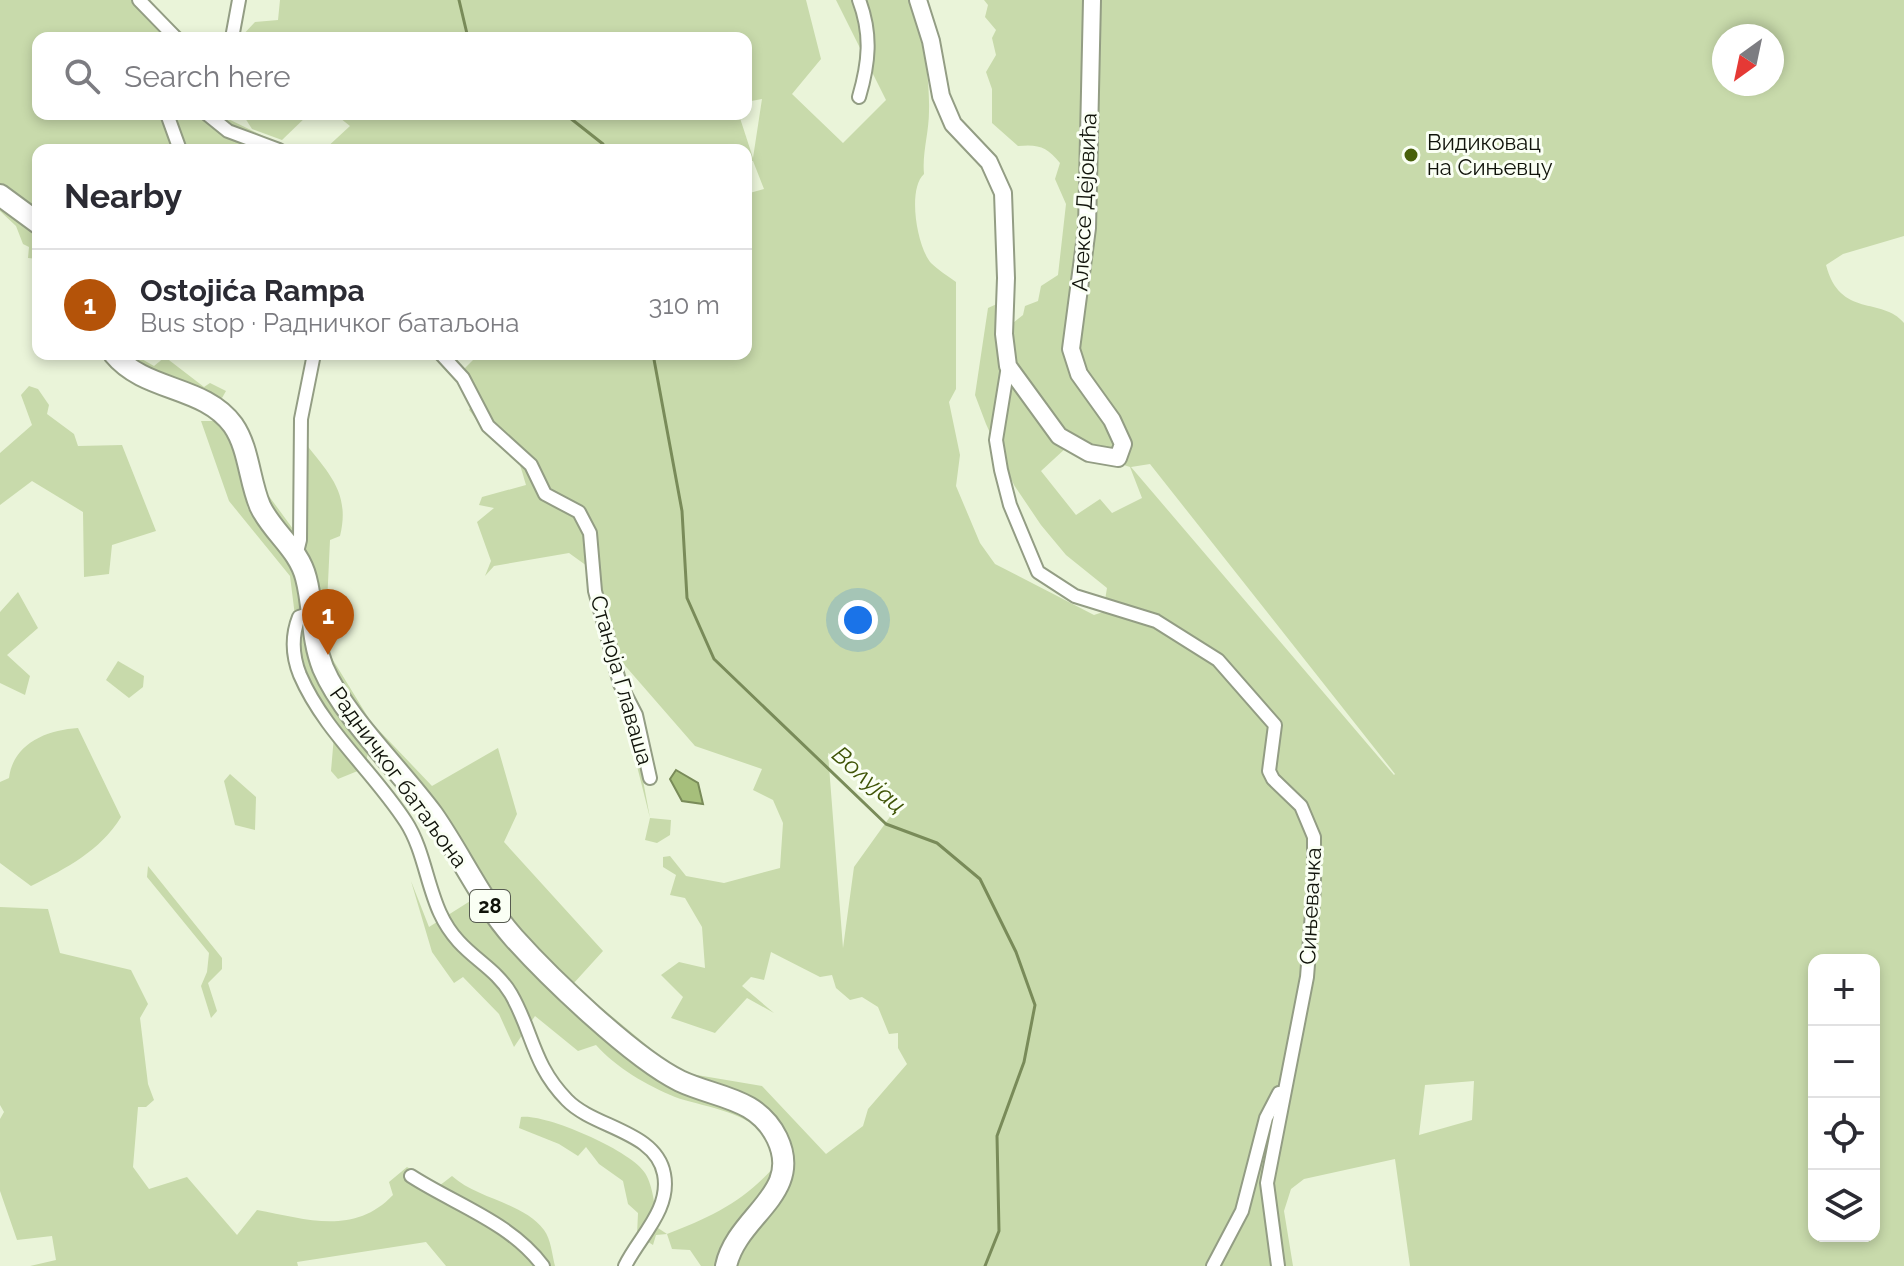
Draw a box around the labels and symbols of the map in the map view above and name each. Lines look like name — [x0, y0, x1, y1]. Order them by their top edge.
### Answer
north arrow — [1712, 24, 1784, 96]
street label: Алексе Дејовића — [1066, 112, 1102, 292]
place label: Видиковац на Сињевцу — [1427, 129, 1553, 180]
marker: Видиковац на Сињевцу — [1402, 146, 1420, 164]
pin: 1 — [302, 589, 354, 655]
street label: Станоја Главаша — [585, 592, 659, 768]
your location — [838, 600, 878, 640]
street label: Радничког батаљона — [325, 682, 473, 872]
water label: Волујац — [826, 740, 912, 820]
street label: Сињевачка — [1294, 847, 1326, 965]
road number: 28 — [470, 890, 510, 922]

